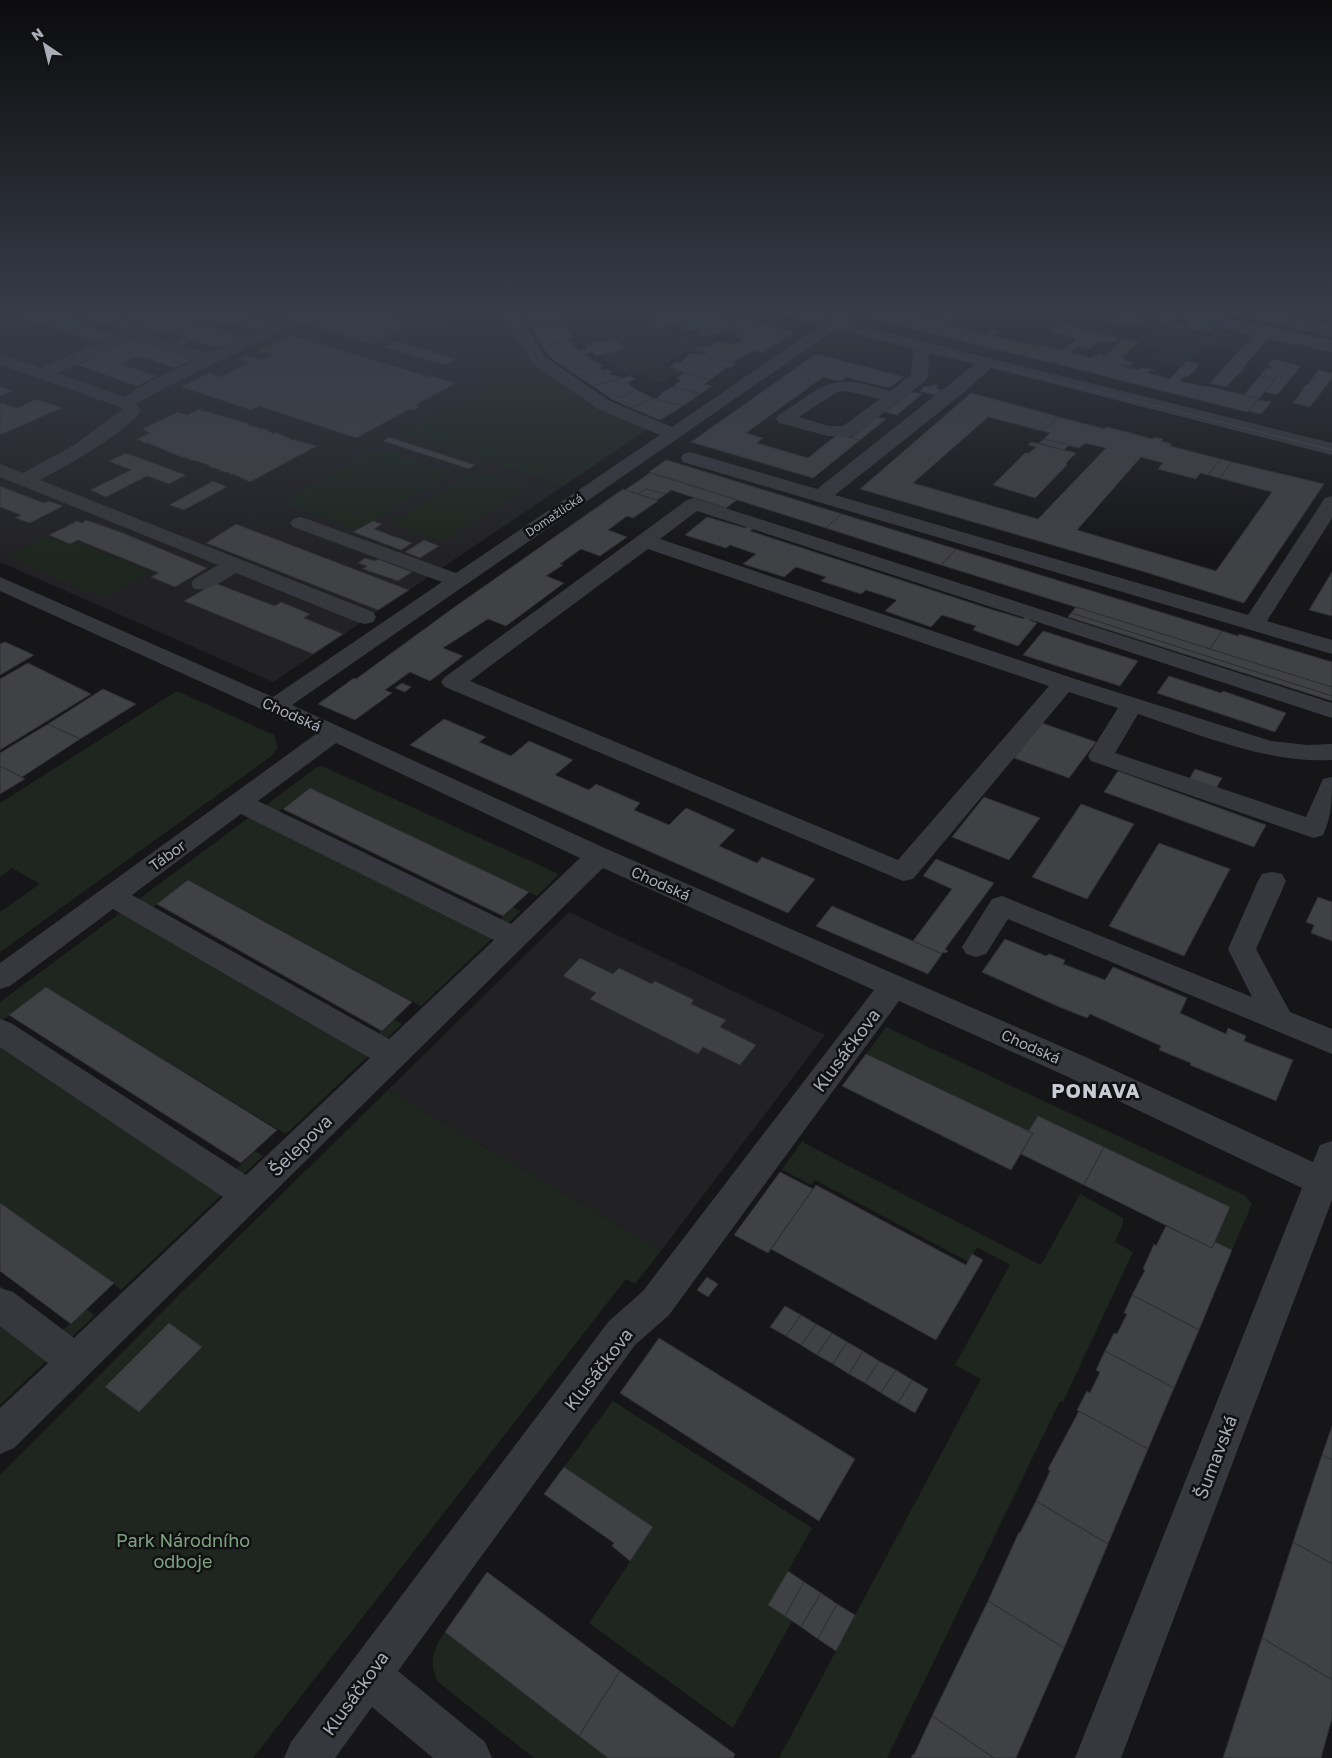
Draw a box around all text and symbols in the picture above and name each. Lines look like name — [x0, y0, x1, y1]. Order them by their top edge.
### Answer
north arrow — [20, 20, 70, 70]
text: N — [28, 24, 46, 44]
street label: Domažlická — [522, 490, 586, 540]
street label: Chodská — [260, 693, 324, 735]
street label: Tábor — [145, 836, 189, 874]
street label: Chodská — [629, 862, 693, 904]
street label: Klusáčkova — [808, 1004, 884, 1096]
street label: Chodská — [999, 1025, 1063, 1067]
district label: PONAVA — [1051, 1078, 1141, 1102]
street label: Šelepova — [264, 1110, 336, 1180]
street label: Klusáčkova — [559, 1323, 637, 1415]
street label: Šumavská — [1189, 1412, 1241, 1502]
park label: Park Národního odboje — [116, 1529, 250, 1572]
street label: Klusáčkova — [317, 1647, 393, 1739]

